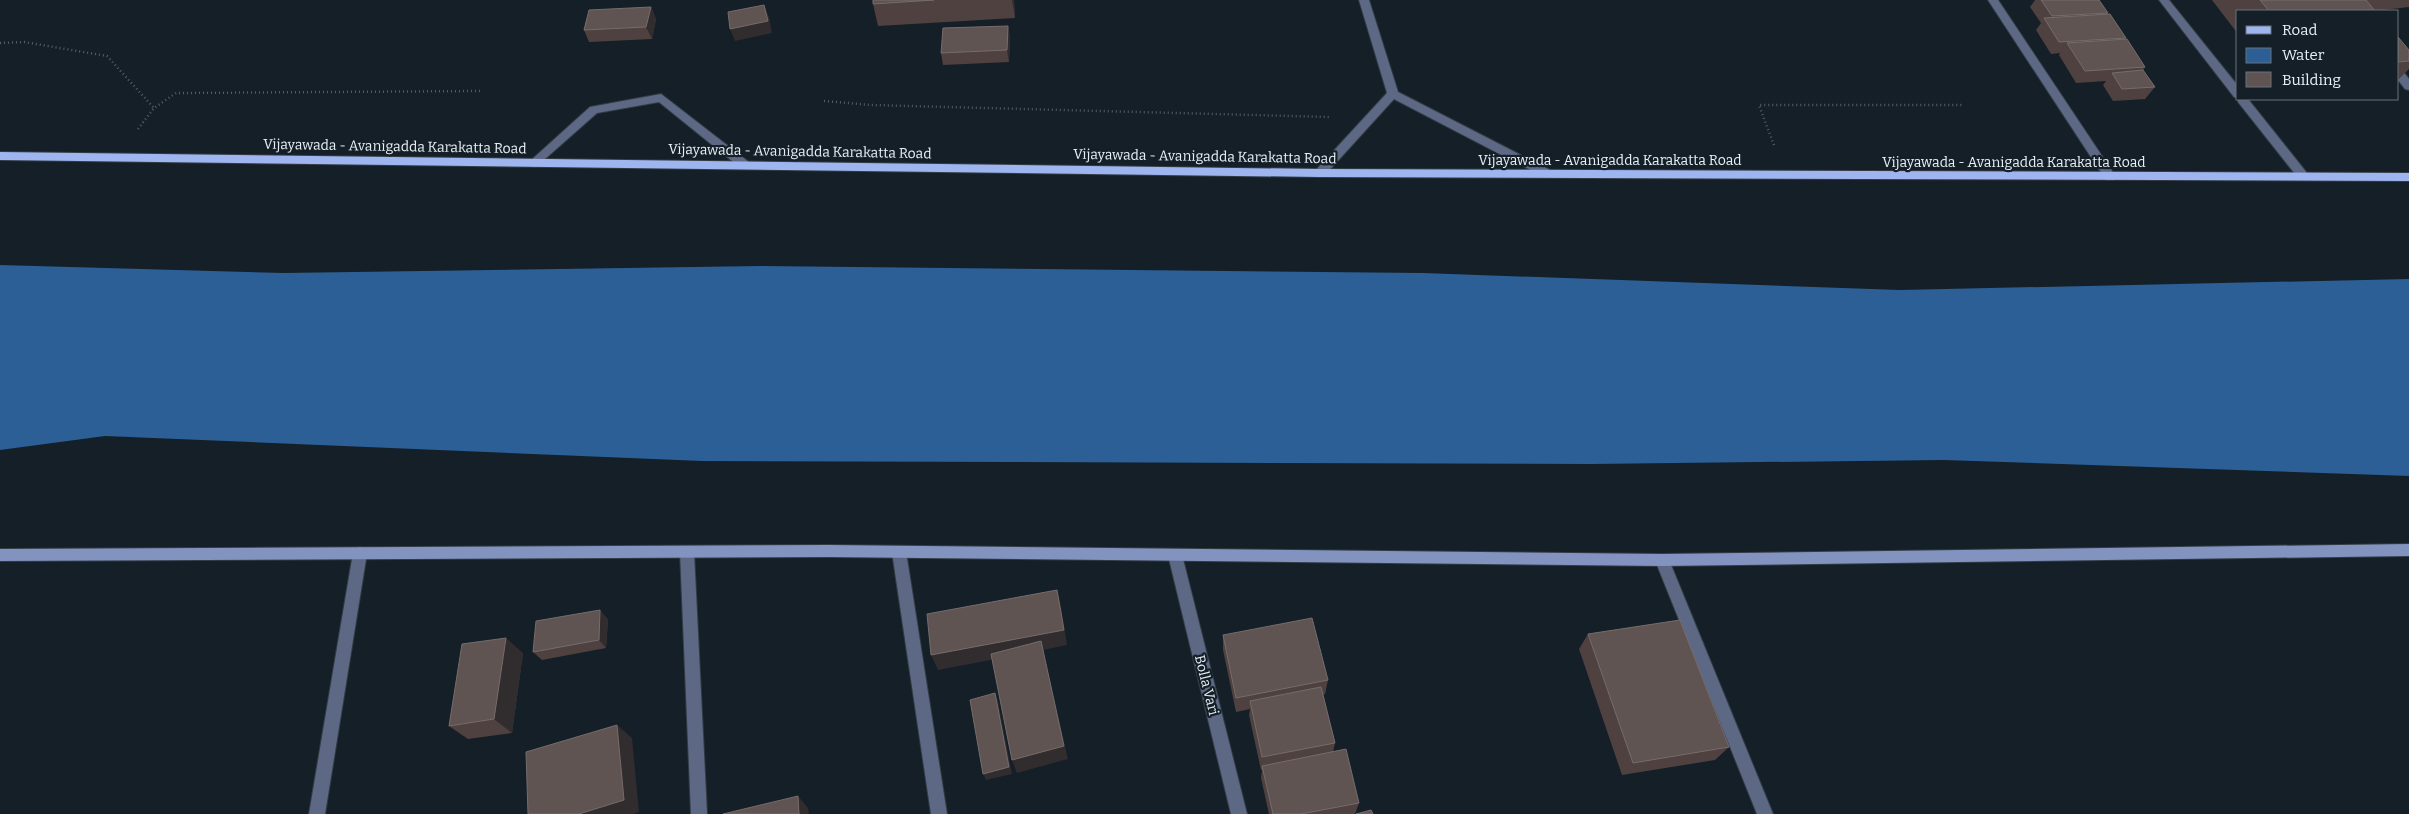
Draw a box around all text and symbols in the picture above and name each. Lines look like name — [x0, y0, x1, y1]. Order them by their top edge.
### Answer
legend — [2236, 10, 2399, 100]
text: Road — [2282, 21, 2317, 39]
text: Water — [2282, 46, 2325, 64]
text: Building — [2282, 71, 2341, 89]
street label: Vijayawada - Avanigadda Karakatta Road — [263, 136, 527, 157]
street label: Vijayawada - Avanigadda Karakatta Road — [668, 141, 932, 162]
street label: Vijayawada - Avanigadda Karakatta Road — [1073, 146, 1337, 167]
street label: Vijayawada - Avanigadda Karakatta Road — [1478, 152, 1742, 169]
street label: Vijayawada - Avanigadda Karakatta Road — [1882, 154, 2146, 171]
street label: Bolla Vari — [1191, 653, 1222, 717]

